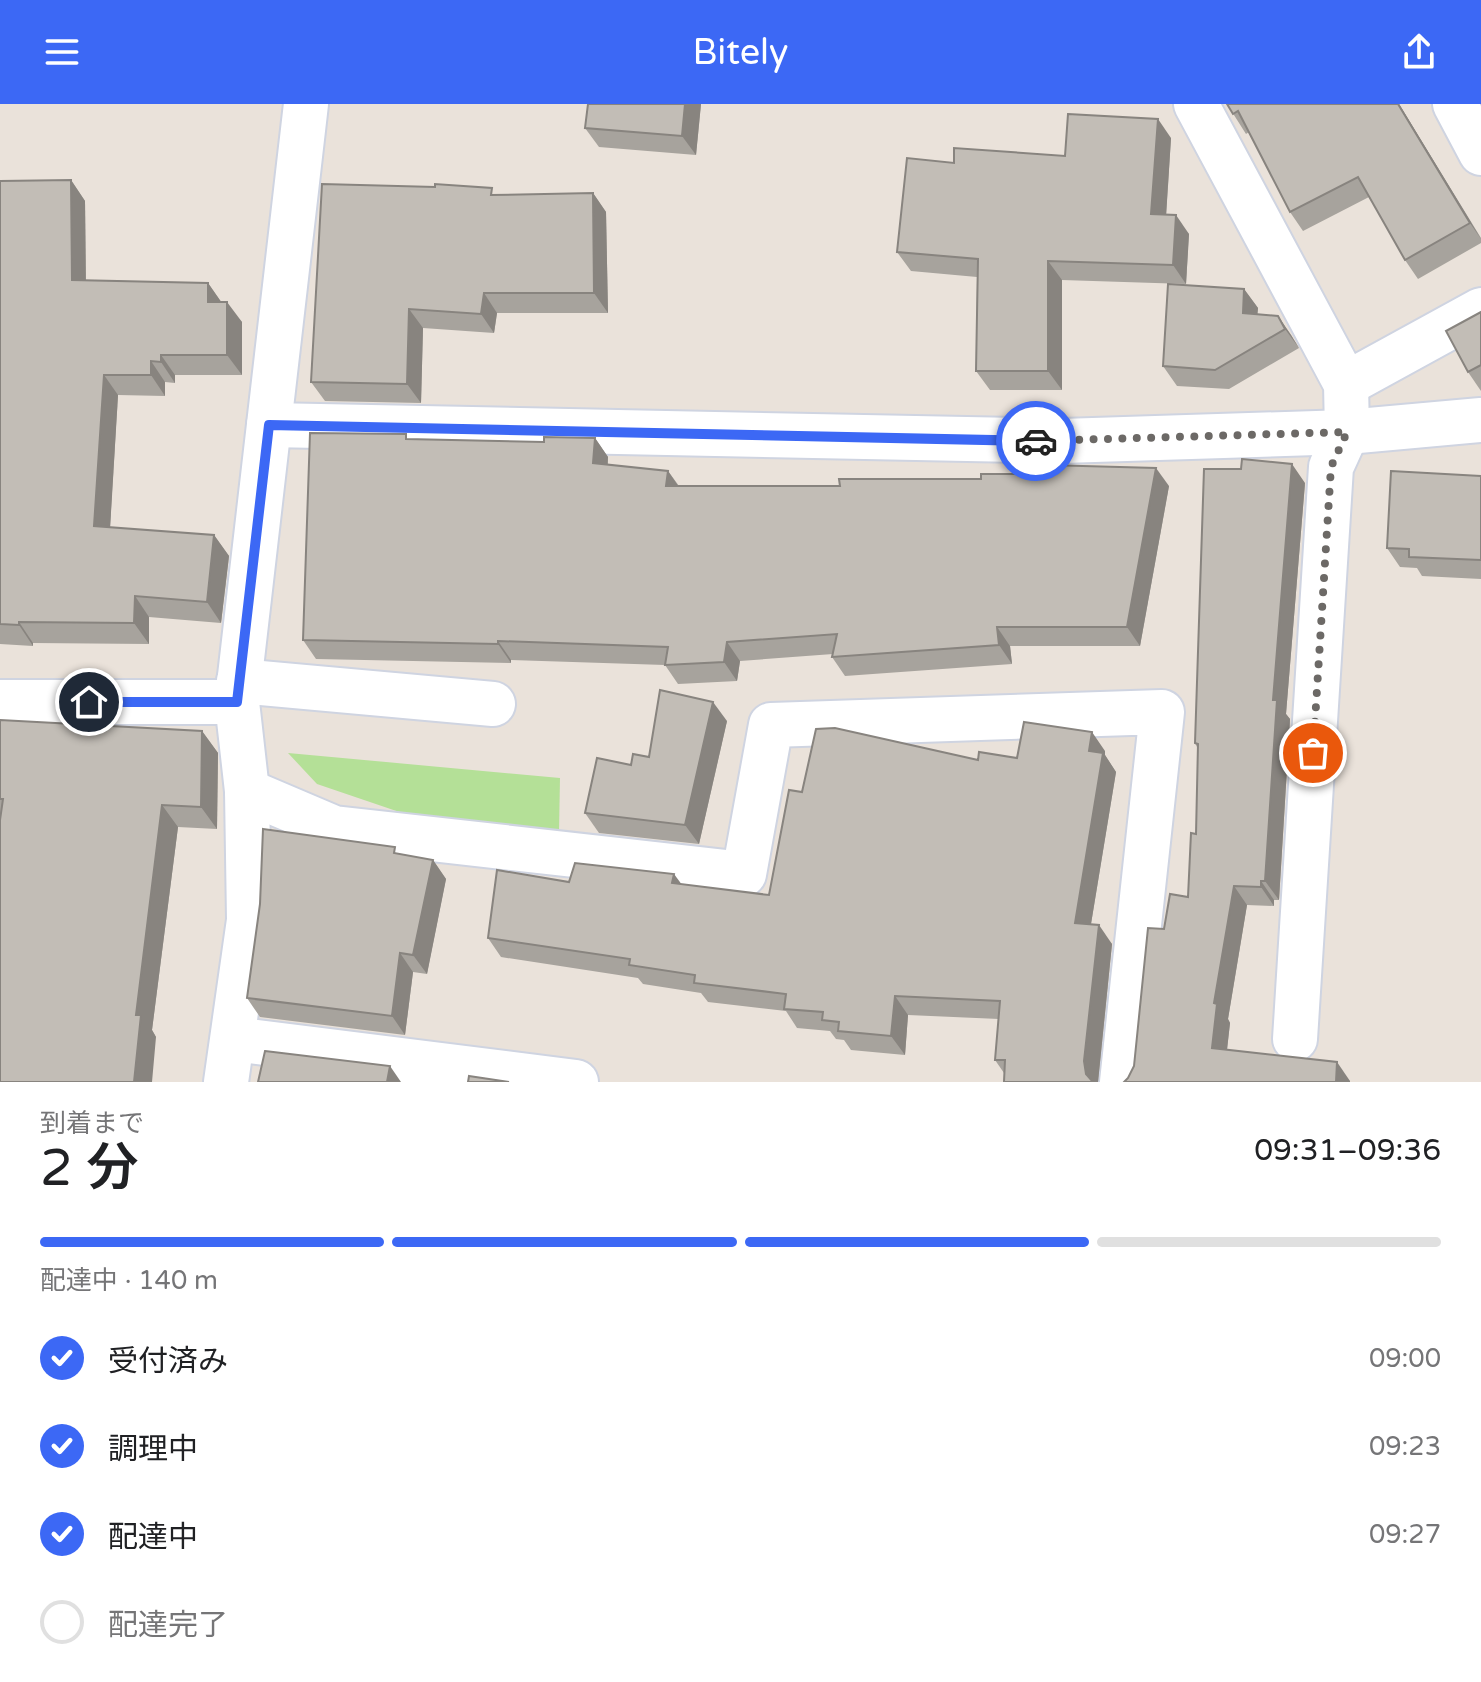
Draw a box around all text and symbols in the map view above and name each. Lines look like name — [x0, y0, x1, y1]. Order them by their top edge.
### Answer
icon: menu — [40, 30, 84, 74]
icon: share — [1397, 30, 1441, 74]
text: Bitely — [693, 31, 788, 74]
courier — [996, 401, 1076, 481]
icon: car — [1014, 419, 1058, 463]
pin — [55, 668, 123, 736]
icon: home — [67, 680, 111, 724]
pin — [1279, 719, 1347, 787]
icon: bag — [1291, 731, 1335, 775]
text: 到着まで — [40, 1108, 144, 1139]
text: 09:31–09:36 — [1254, 1132, 1441, 1169]
text: 2 分 — [40, 1137, 138, 1200]
text: 配達中 · 140 m — [40, 1265, 218, 1296]
icon: check — [40, 1336, 84, 1380]
text: 受付済み — [108, 1343, 228, 1380]
text: 09:00 — [1369, 1343, 1441, 1374]
icon: check — [40, 1424, 84, 1468]
text: 調理中 — [108, 1431, 198, 1468]
text: 09:23 — [1369, 1431, 1441, 1462]
icon: check — [40, 1512, 84, 1556]
text: 配達中 — [108, 1519, 198, 1556]
text: 09:27 — [1369, 1519, 1441, 1550]
text: 配達完了 — [108, 1607, 228, 1644]

